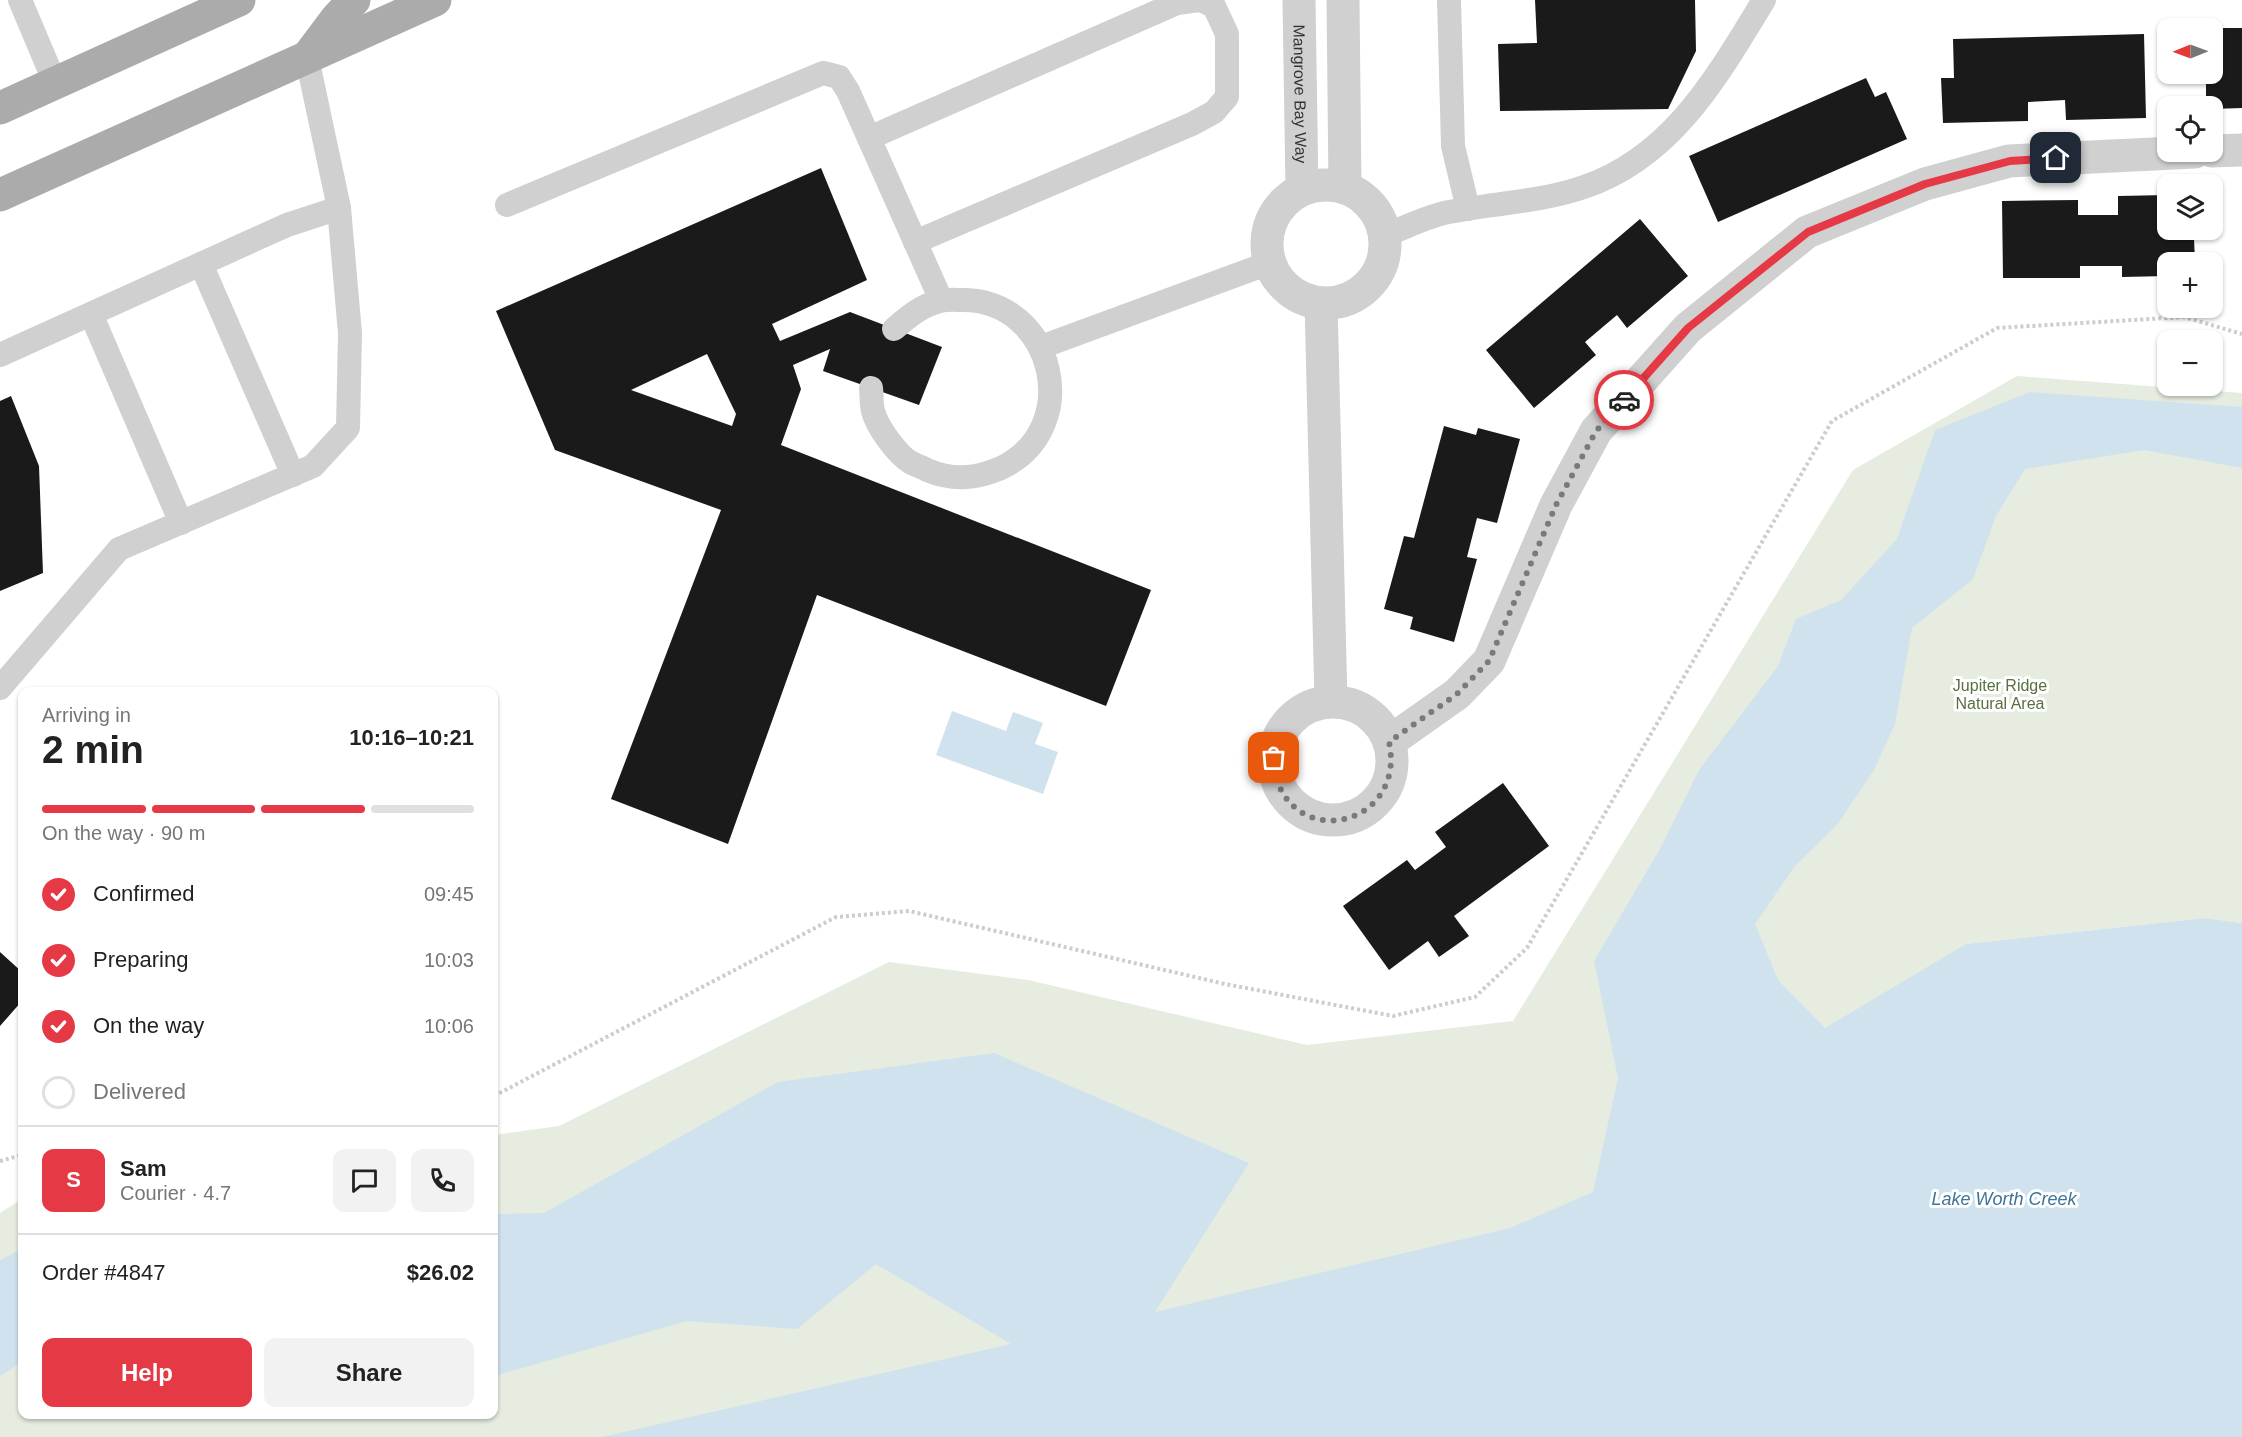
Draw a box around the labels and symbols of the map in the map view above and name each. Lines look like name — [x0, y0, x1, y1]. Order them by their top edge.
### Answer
north arrow — [2157, 18, 2223, 84]
street label: Mangrove Bay Way — [1291, 24, 1310, 164]
pin — [2030, 132, 2081, 183]
courier — [1594, 370, 1654, 430]
park label: Jupiter Ridge Natural Area — [1953, 677, 2047, 712]
pin — [1248, 732, 1299, 783]
water label: Lake Worth Creek — [1931, 1189, 2078, 1209]

